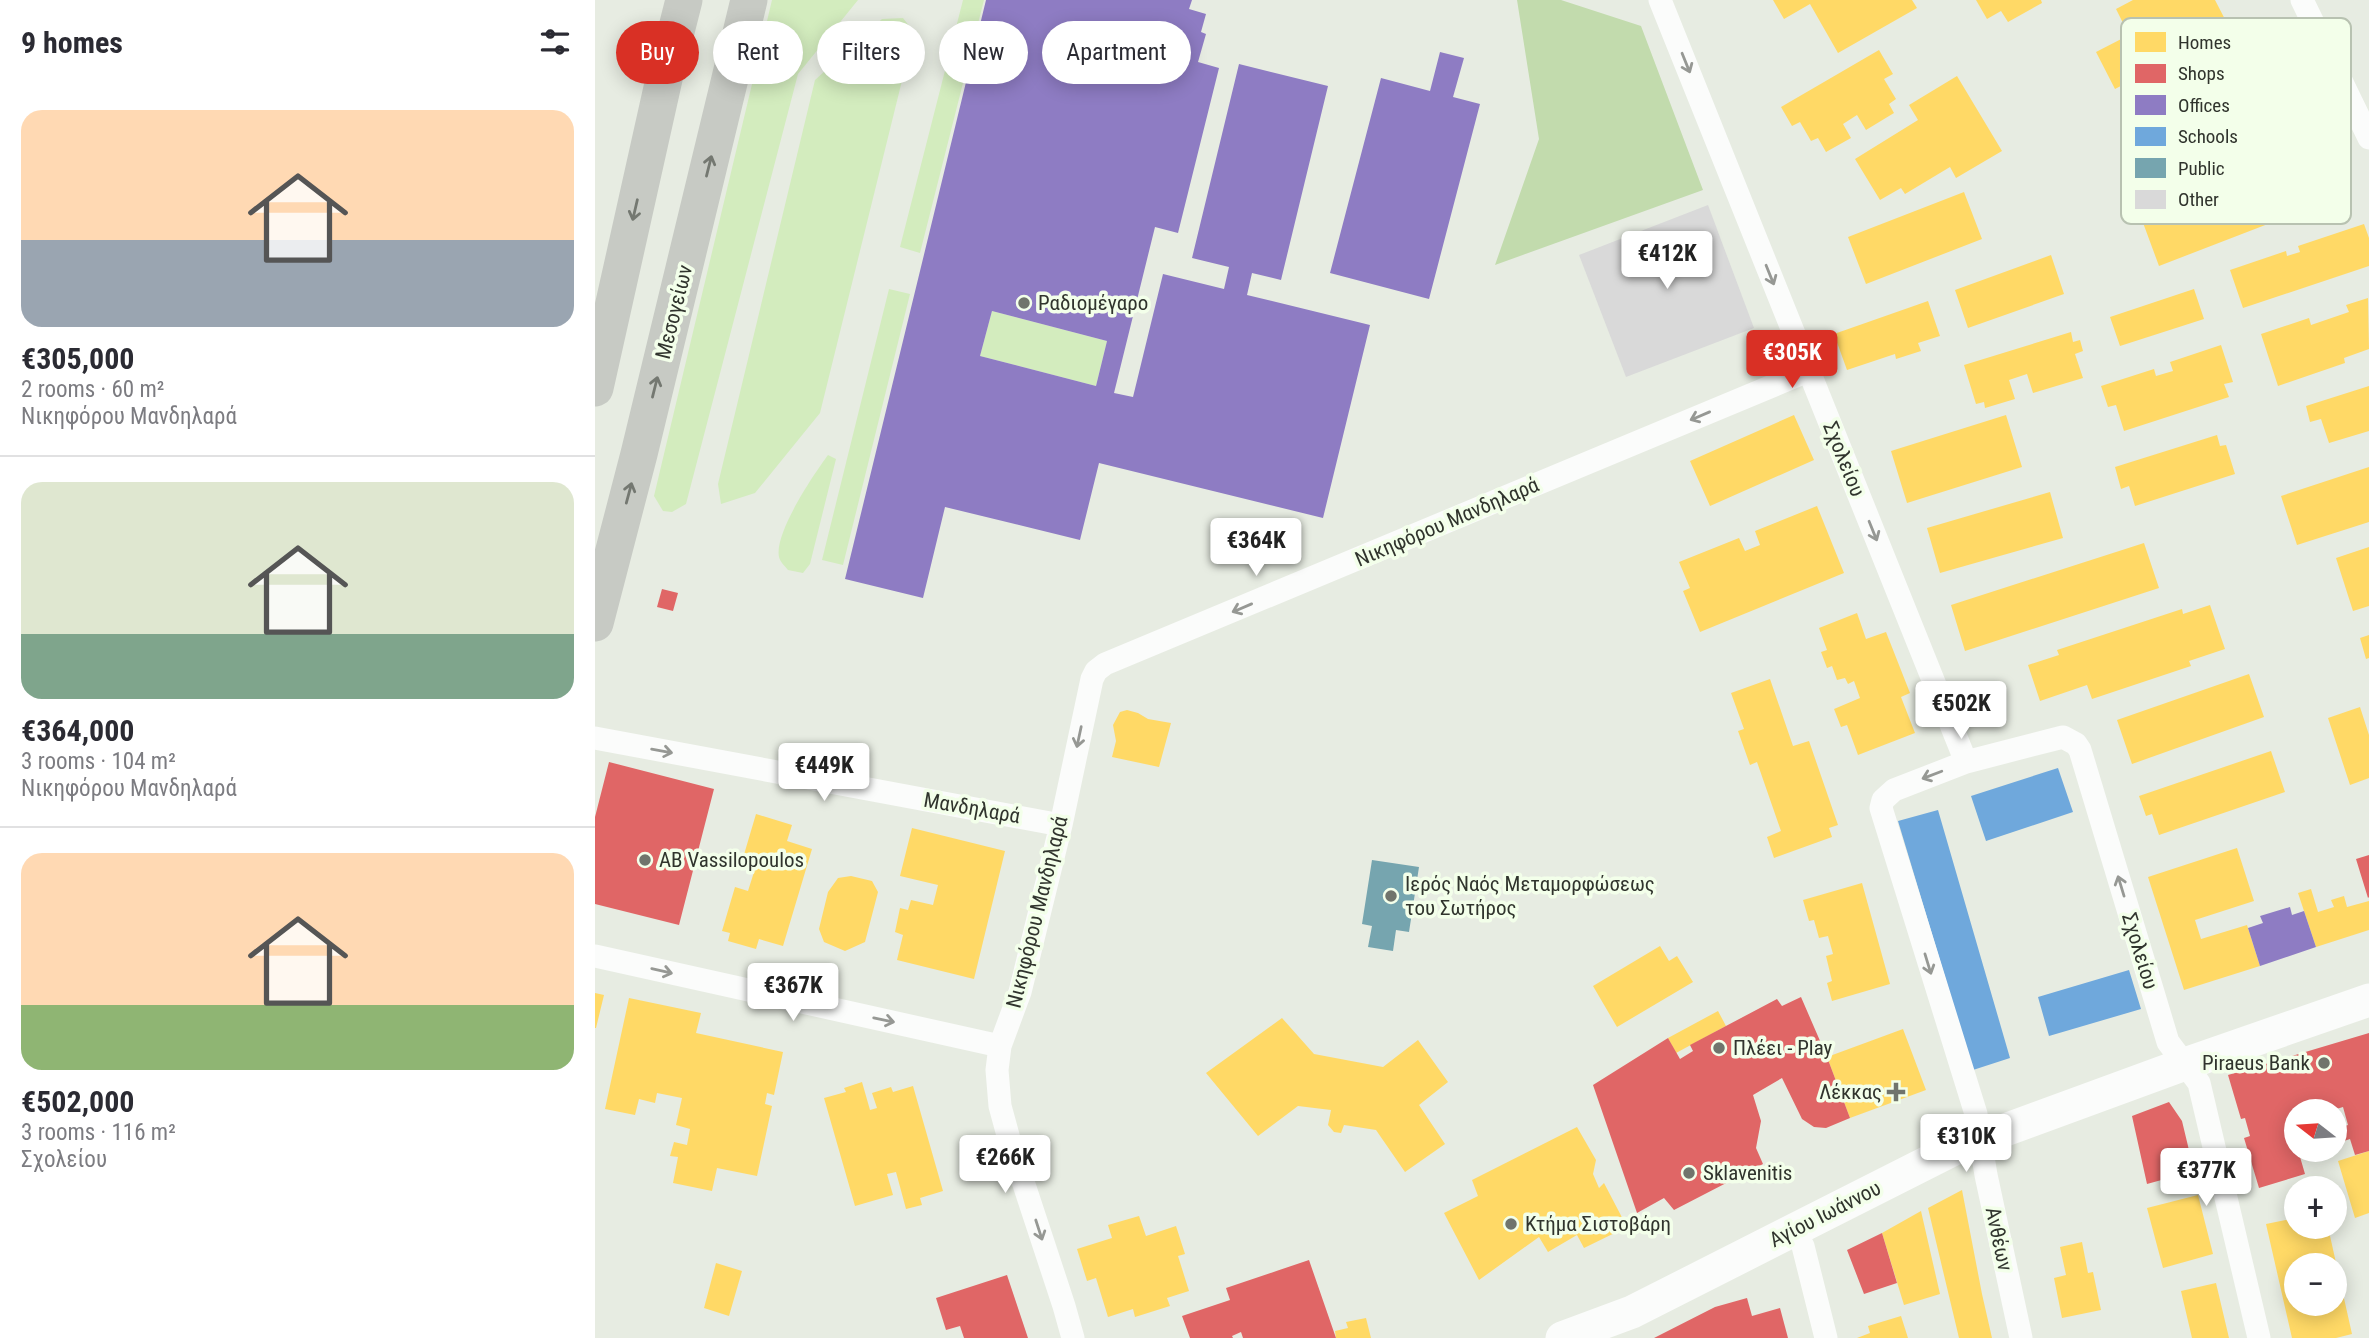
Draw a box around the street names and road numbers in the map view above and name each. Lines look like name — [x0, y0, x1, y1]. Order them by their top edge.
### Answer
street label: Μεσογείων — [651, 263, 697, 361]
street label: Σχολείου — [1818, 418, 1870, 500]
street label: Νικηφόρου Μανδηλαρά — [1352, 472, 1543, 572]
street label: Μανδηλαρά — [922, 788, 1023, 828]
street label: Νικηφόρου Μανδηλαρά — [1002, 813, 1073, 1011]
street label: Σχολείου — [2117, 910, 2163, 992]
street label: Αγίου Ιωάννου — [1765, 1176, 1885, 1252]
street label: Ανθέων — [1981, 1205, 2017, 1273]

